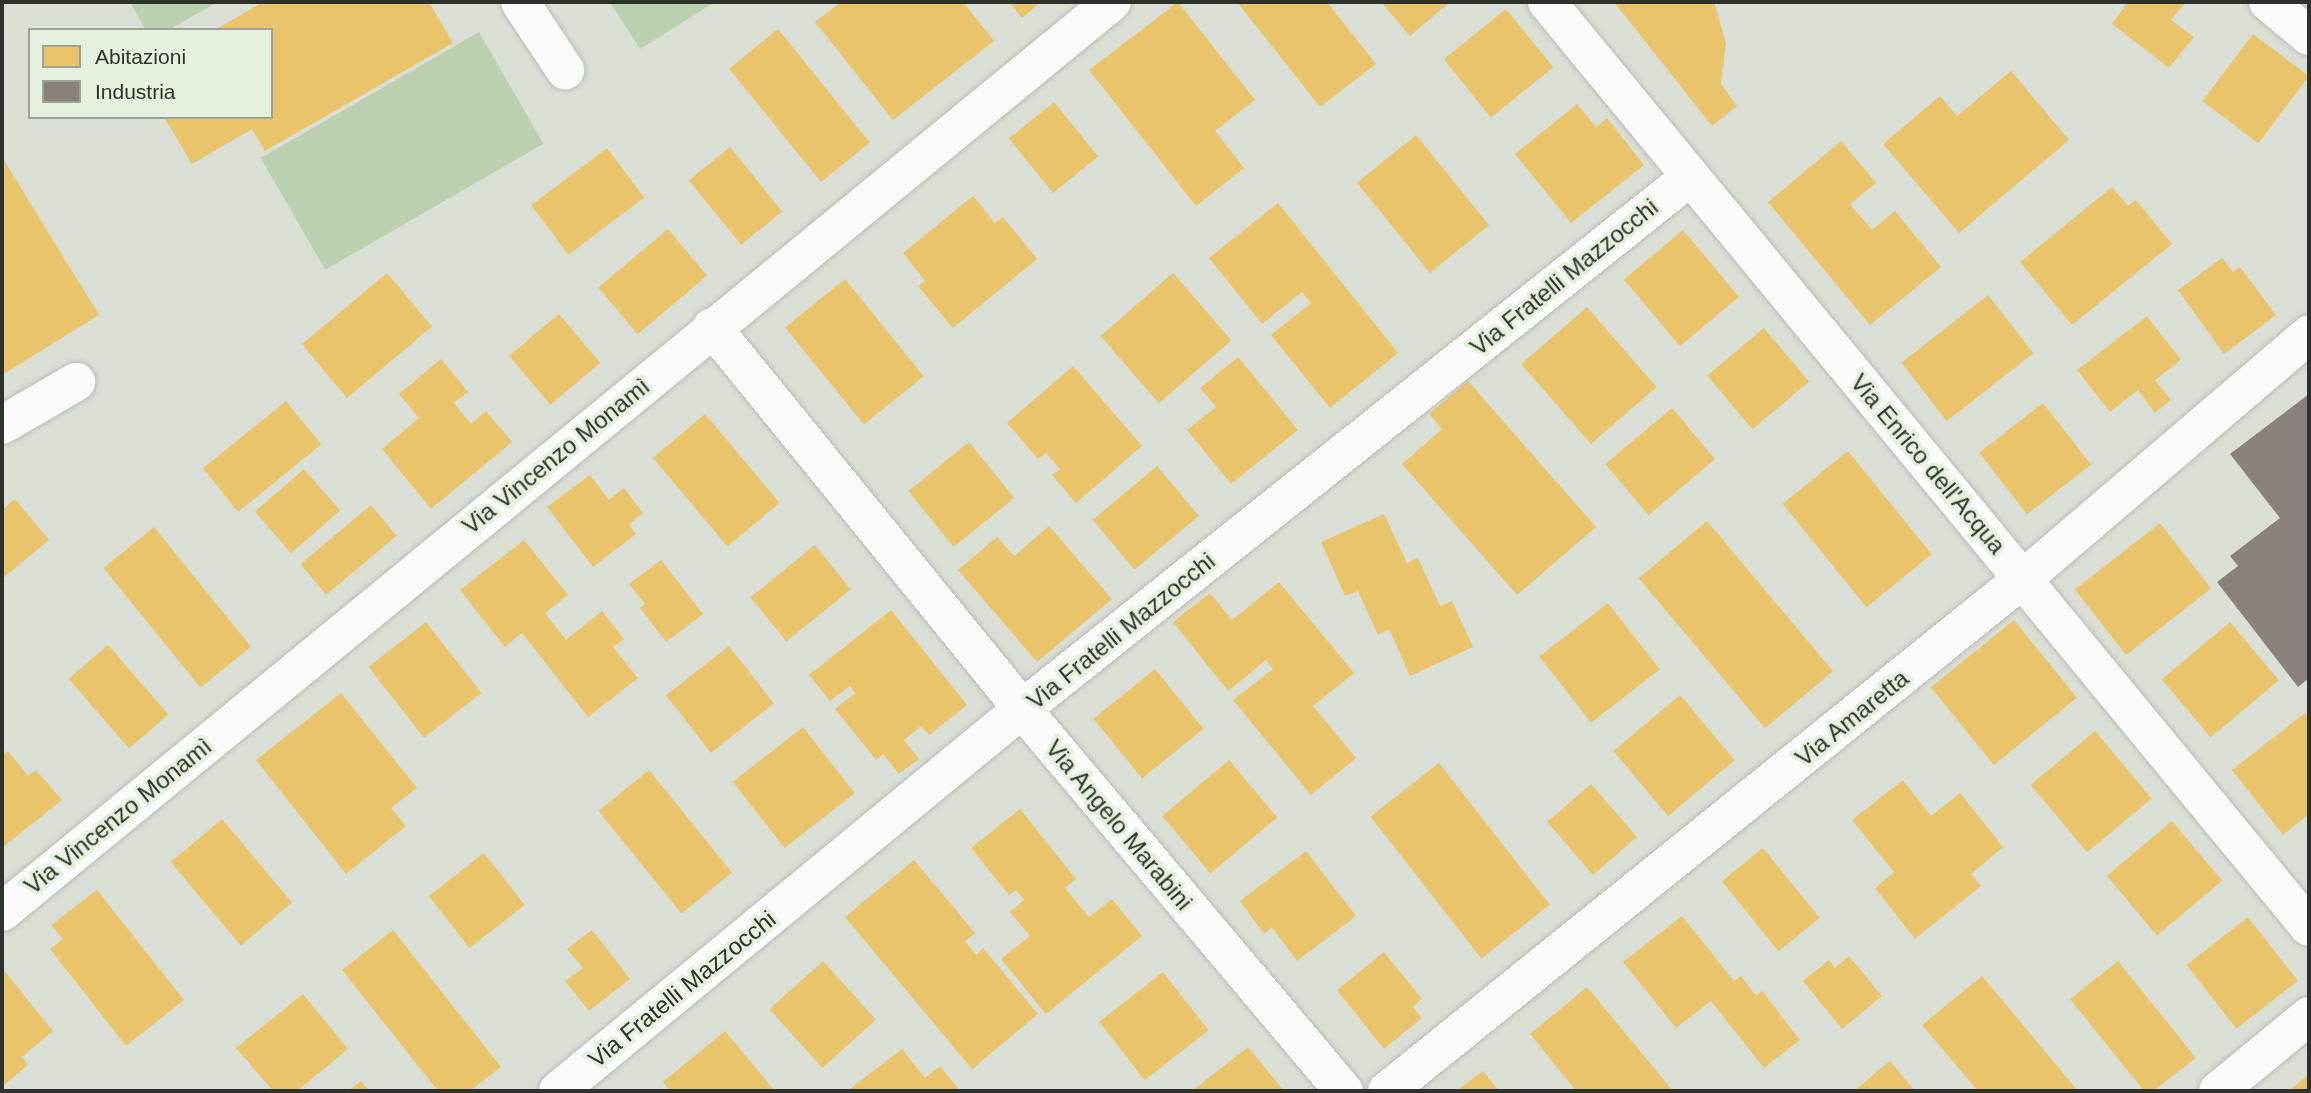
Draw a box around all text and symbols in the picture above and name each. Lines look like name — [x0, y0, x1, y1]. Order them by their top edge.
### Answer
legend — [28, 28, 273, 119]
text: Abitazioni — [95, 45, 186, 68]
text: Industria — [95, 80, 176, 103]
street label: Via Fratelli Mazzocchi — [1464, 193, 1664, 361]
street label: Via Enrico dell'Acqua — [1844, 368, 2012, 560]
street label: Via Vincenzo Monamì — [457, 372, 655, 540]
street label: Via Fratelli Mazzocchi — [1021, 547, 1221, 715]
street label: Via Amaretta — [1789, 663, 1915, 773]
street label: Via Vincenzo Monamì — [19, 732, 217, 900]
street label: Via Angelo Marabini — [1039, 734, 1199, 916]
street label: Via Fratelli Mazzocchi — [582, 905, 782, 1073]

